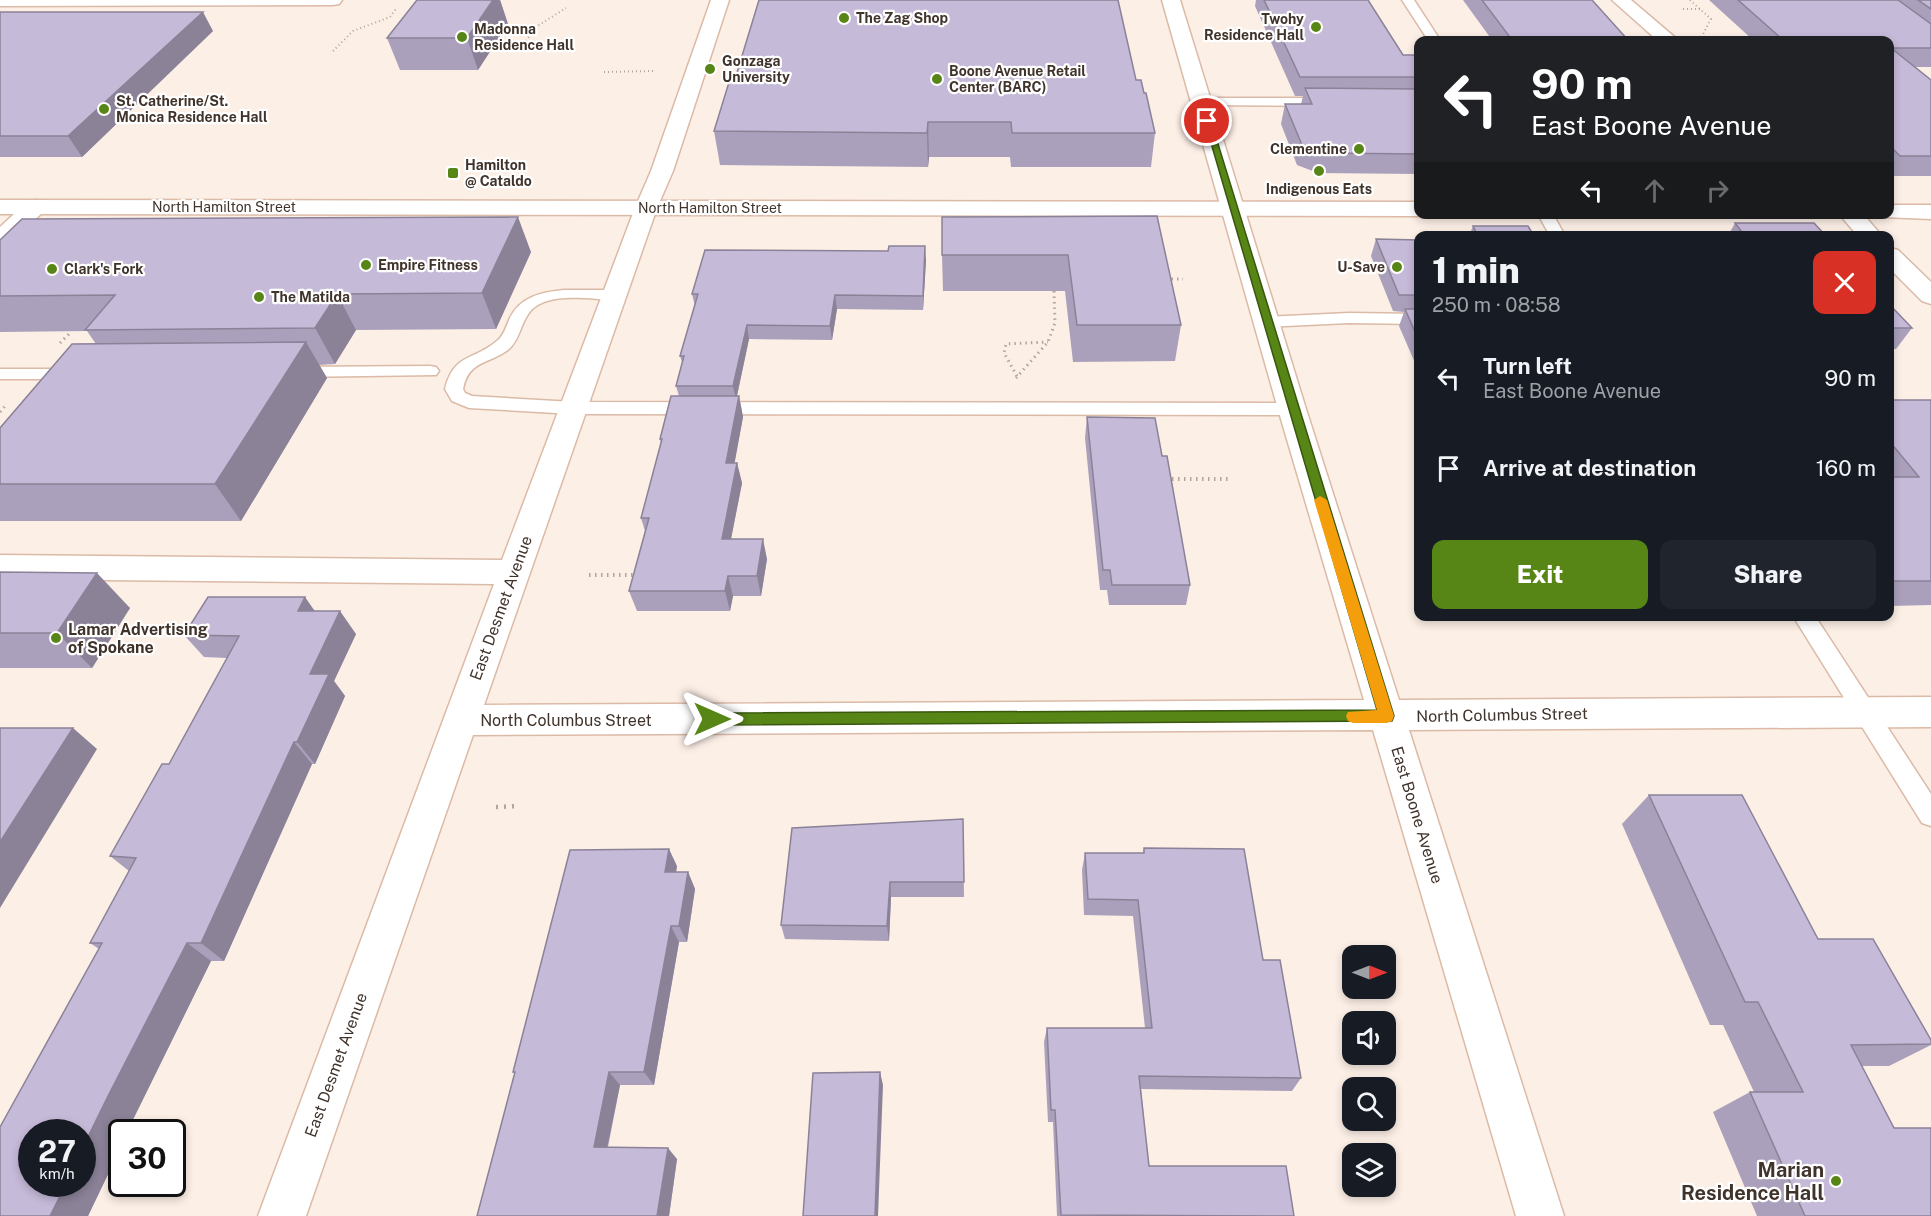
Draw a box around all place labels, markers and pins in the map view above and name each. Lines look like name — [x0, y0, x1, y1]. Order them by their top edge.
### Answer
place label: The Zag Shop — [856, 10, 948, 26]
marker: The Zag Shop — [837, 11, 851, 25]
place label: Twohy Residence Hall — [1204, 11, 1304, 43]
marker: Twohy Residence Hall — [1309, 20, 1323, 34]
place label: Madonna Residence Hall — [474, 21, 574, 53]
marker: Madonna Residence Hall — [455, 30, 469, 44]
place label: Gonzaga University — [722, 53, 790, 85]
marker: Gonzaga University — [703, 62, 717, 76]
place label: Boone Avenue Retail Center (BARC) — [949, 63, 1086, 95]
marker: Boone Avenue Retail Center (BARC) — [930, 72, 944, 86]
place label: St. Catherine/St. Monica Residence Hall — [116, 93, 268, 125]
pin — [1181, 95, 1232, 146]
marker: St. Catherine/St. Monica Residence Hall — [97, 102, 111, 116]
place label: Clementine — [1270, 141, 1347, 157]
marker: Clementine — [1352, 142, 1366, 156]
place label: Hamilton @ Cataldo — [465, 157, 532, 189]
marker: Indigenous Eats — [1312, 164, 1326, 178]
marker: Hamilton @ Cataldo — [446, 166, 460, 180]
place label: Indigenous Eats — [1266, 181, 1372, 197]
place label: Empire Fitness — [378, 257, 478, 273]
marker: Empire Fitness — [359, 258, 373, 272]
place label: U-Save — [1337, 259, 1385, 275]
marker: U-Save — [1390, 260, 1404, 274]
place label: Clark's Fork — [64, 261, 143, 277]
marker: Clark's Fork — [45, 262, 59, 276]
place label: The Matilda — [271, 289, 350, 305]
marker: The Matilda — [252, 290, 266, 304]
place label: Lamar Advertising of Spokane — [68, 620, 208, 657]
marker: Lamar Advertising of Spokane — [49, 631, 63, 645]
place label: Marian Residence Hall — [1681, 1158, 1824, 1205]
marker: Marian Residence Hall — [1829, 1174, 1843, 1188]

